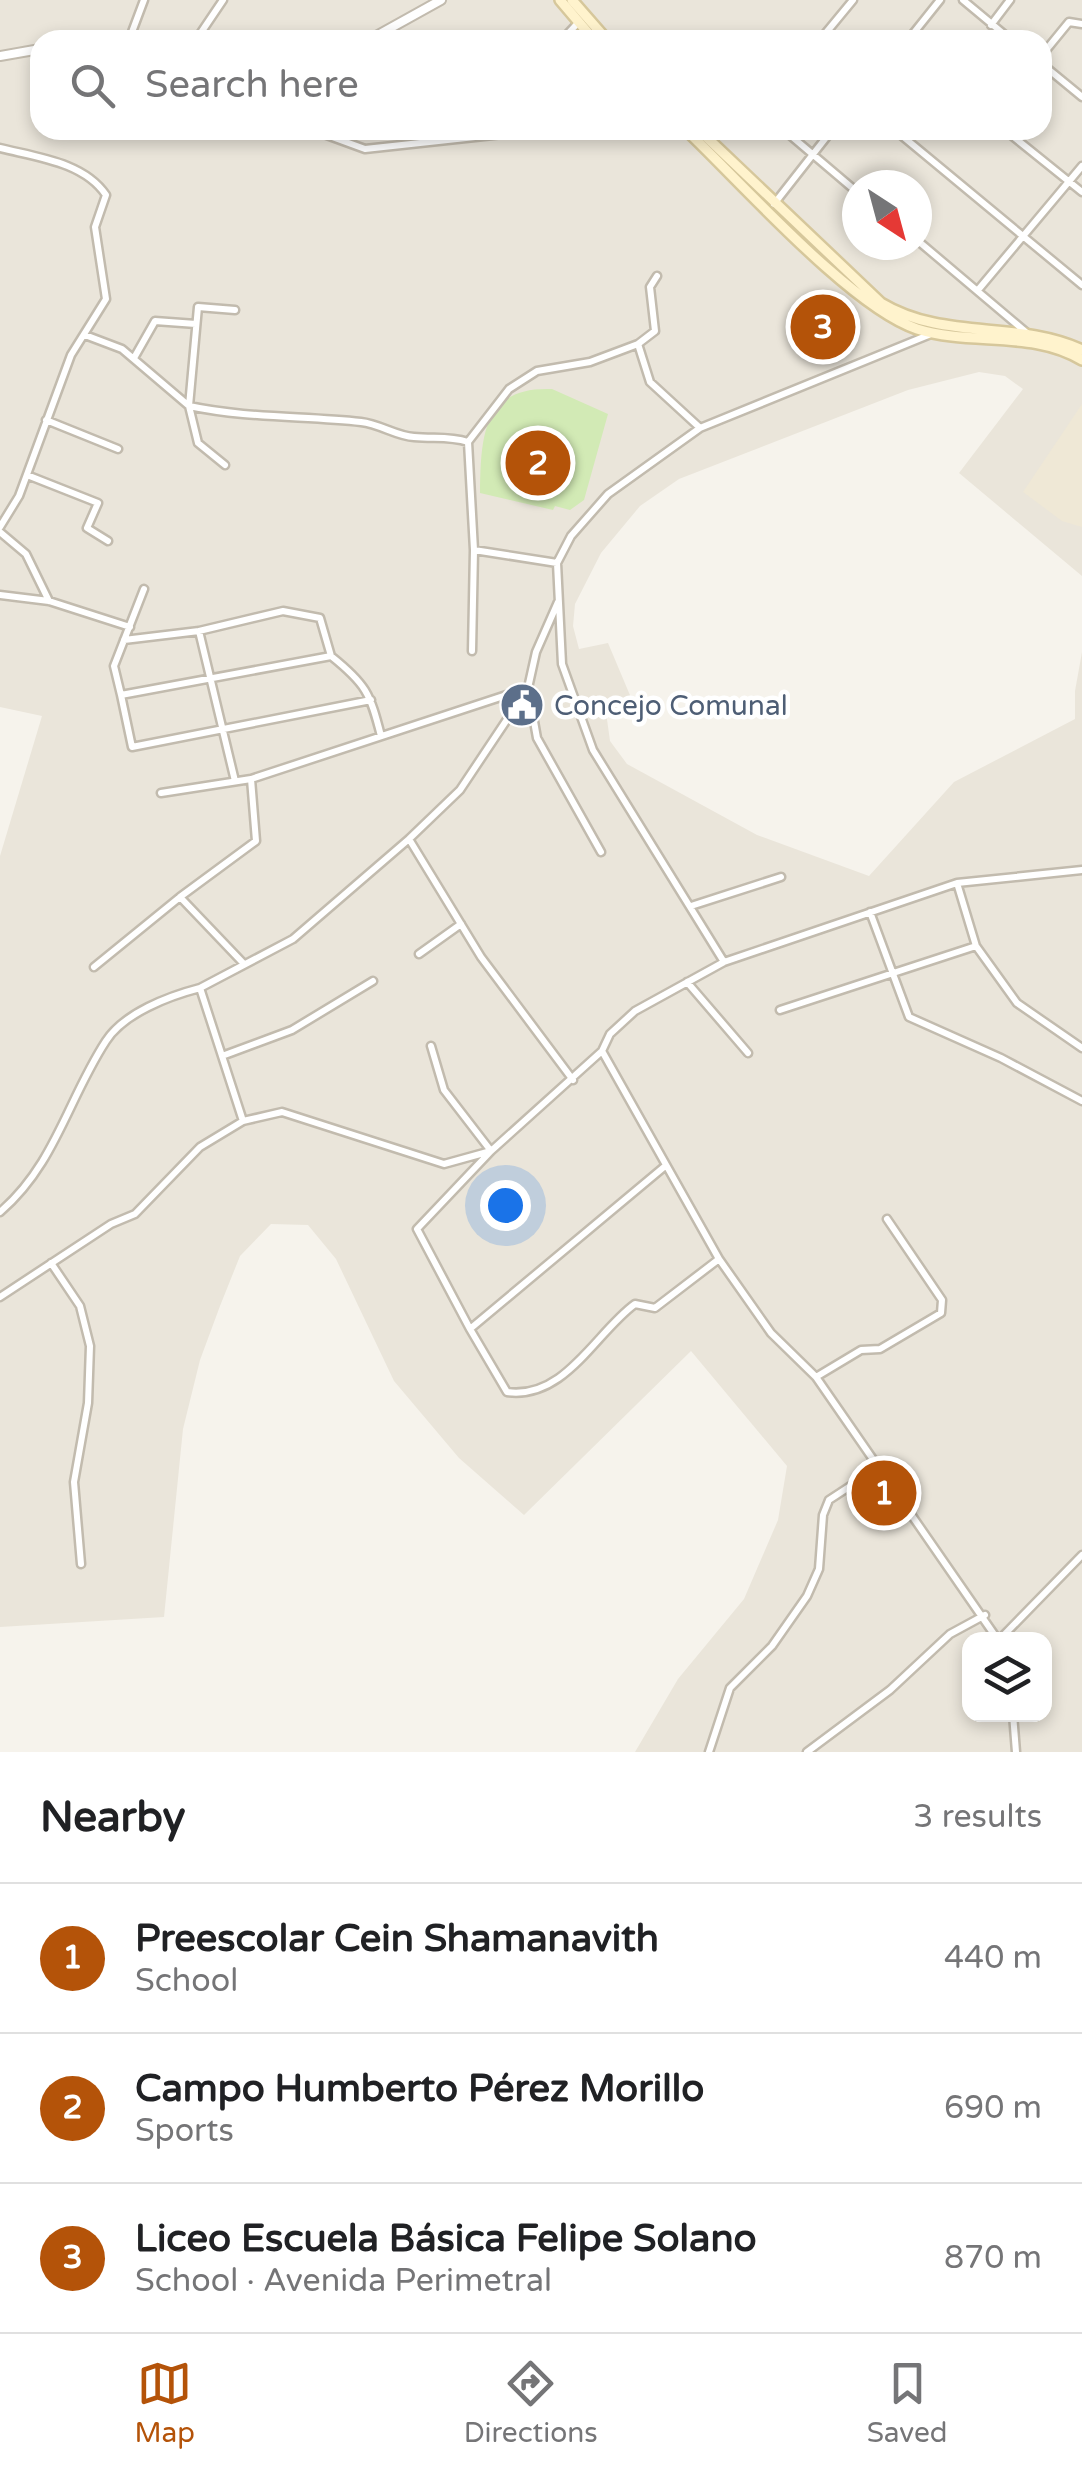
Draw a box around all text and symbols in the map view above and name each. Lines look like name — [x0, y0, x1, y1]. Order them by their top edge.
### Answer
search box — [30, 30, 1052, 140]
icon: search — [65, 58, 120, 113]
text: Search here — [145, 62, 359, 108]
north arrow — [842, 170, 932, 260]
pin: 3 — [790, 290, 856, 364]
pin: 2 — [506, 426, 570, 500]
public building icon: Concejo Comunal — [499, 682, 545, 728]
place label: Concejo Comunal — [554, 689, 788, 723]
your location — [480, 1180, 531, 1231]
pin: 1 — [852, 1456, 916, 1530]
map controls — [962, 1632, 1052, 1722]
button: layers — [962, 1632, 1052, 1722]
text: Nearby — [40, 1792, 185, 1843]
text: 3 results — [913, 1798, 1042, 1836]
text: Preescolar Cein Shamanavith — [135, 1916, 659, 1962]
text: 1 — [62, 1939, 83, 1977]
text: 440 m — [944, 1939, 1042, 1977]
text: School — [135, 1962, 238, 2000]
text: Campo Humberto Pérez Morillo — [135, 2066, 704, 2112]
text: 2 — [62, 2089, 83, 2127]
text: 690 m — [944, 2089, 1042, 2127]
text: Sports — [135, 2112, 234, 2150]
text: Liceo Escuela Básica Felipe Solano — [135, 2216, 757, 2262]
text: 3 — [62, 2239, 83, 2277]
text: 870 m — [944, 2239, 1042, 2277]
text: School · Avenida Perimetral — [135, 2262, 552, 2300]
tab: Map — [134, 2356, 195, 2450]
tab: Directions — [464, 2356, 598, 2450]
tab: Saved — [867, 2356, 948, 2450]

